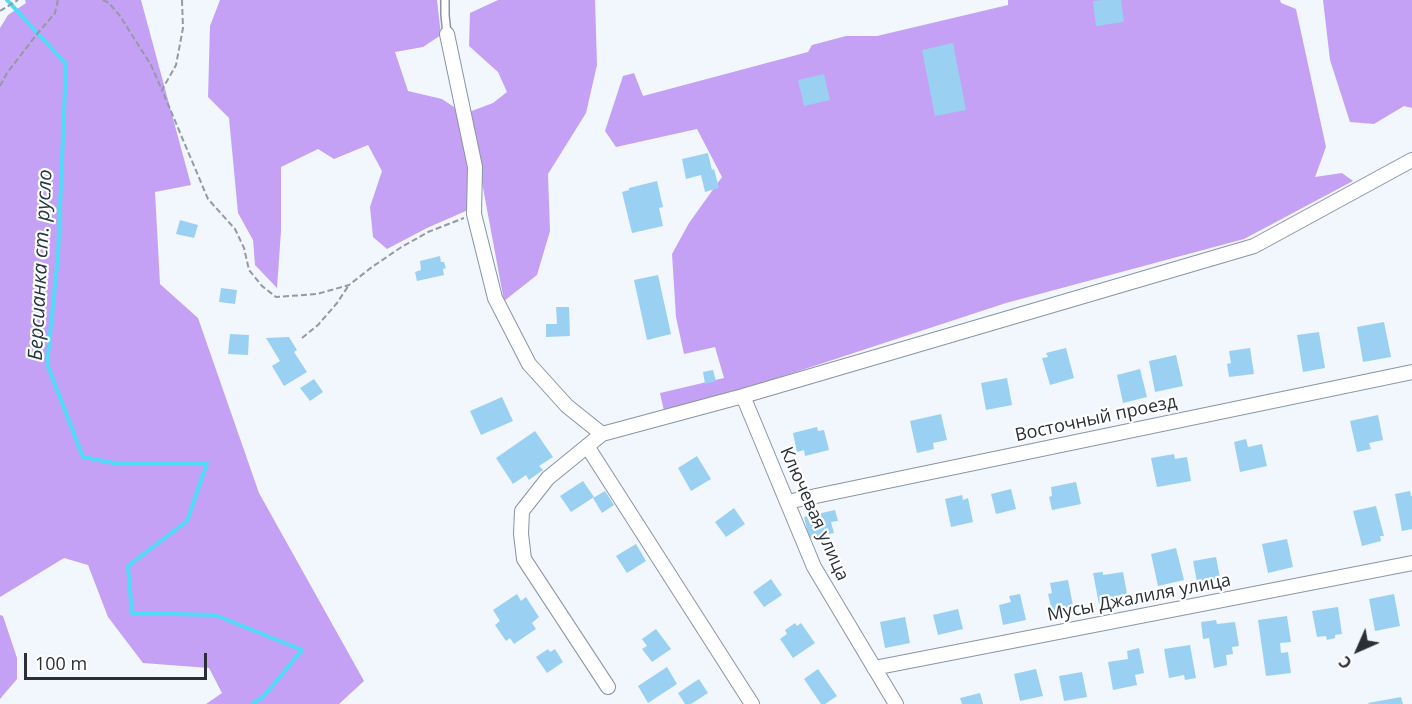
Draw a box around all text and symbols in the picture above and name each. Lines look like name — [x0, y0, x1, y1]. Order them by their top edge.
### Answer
water label: Берсианка ст. русло — [24, 169, 58, 361]
street label: Восточный проезд — [1013, 391, 1179, 447]
street label: Ключевая улица — [775, 444, 853, 584]
street label: Мусы Джалиля улица — [1045, 570, 1233, 626]
north arrow — [1328, 620, 1388, 680]
scale bar — [27, 641, 210, 679]
text: 100 m — [35, 651, 87, 675]
text: С — [1334, 651, 1357, 674]

